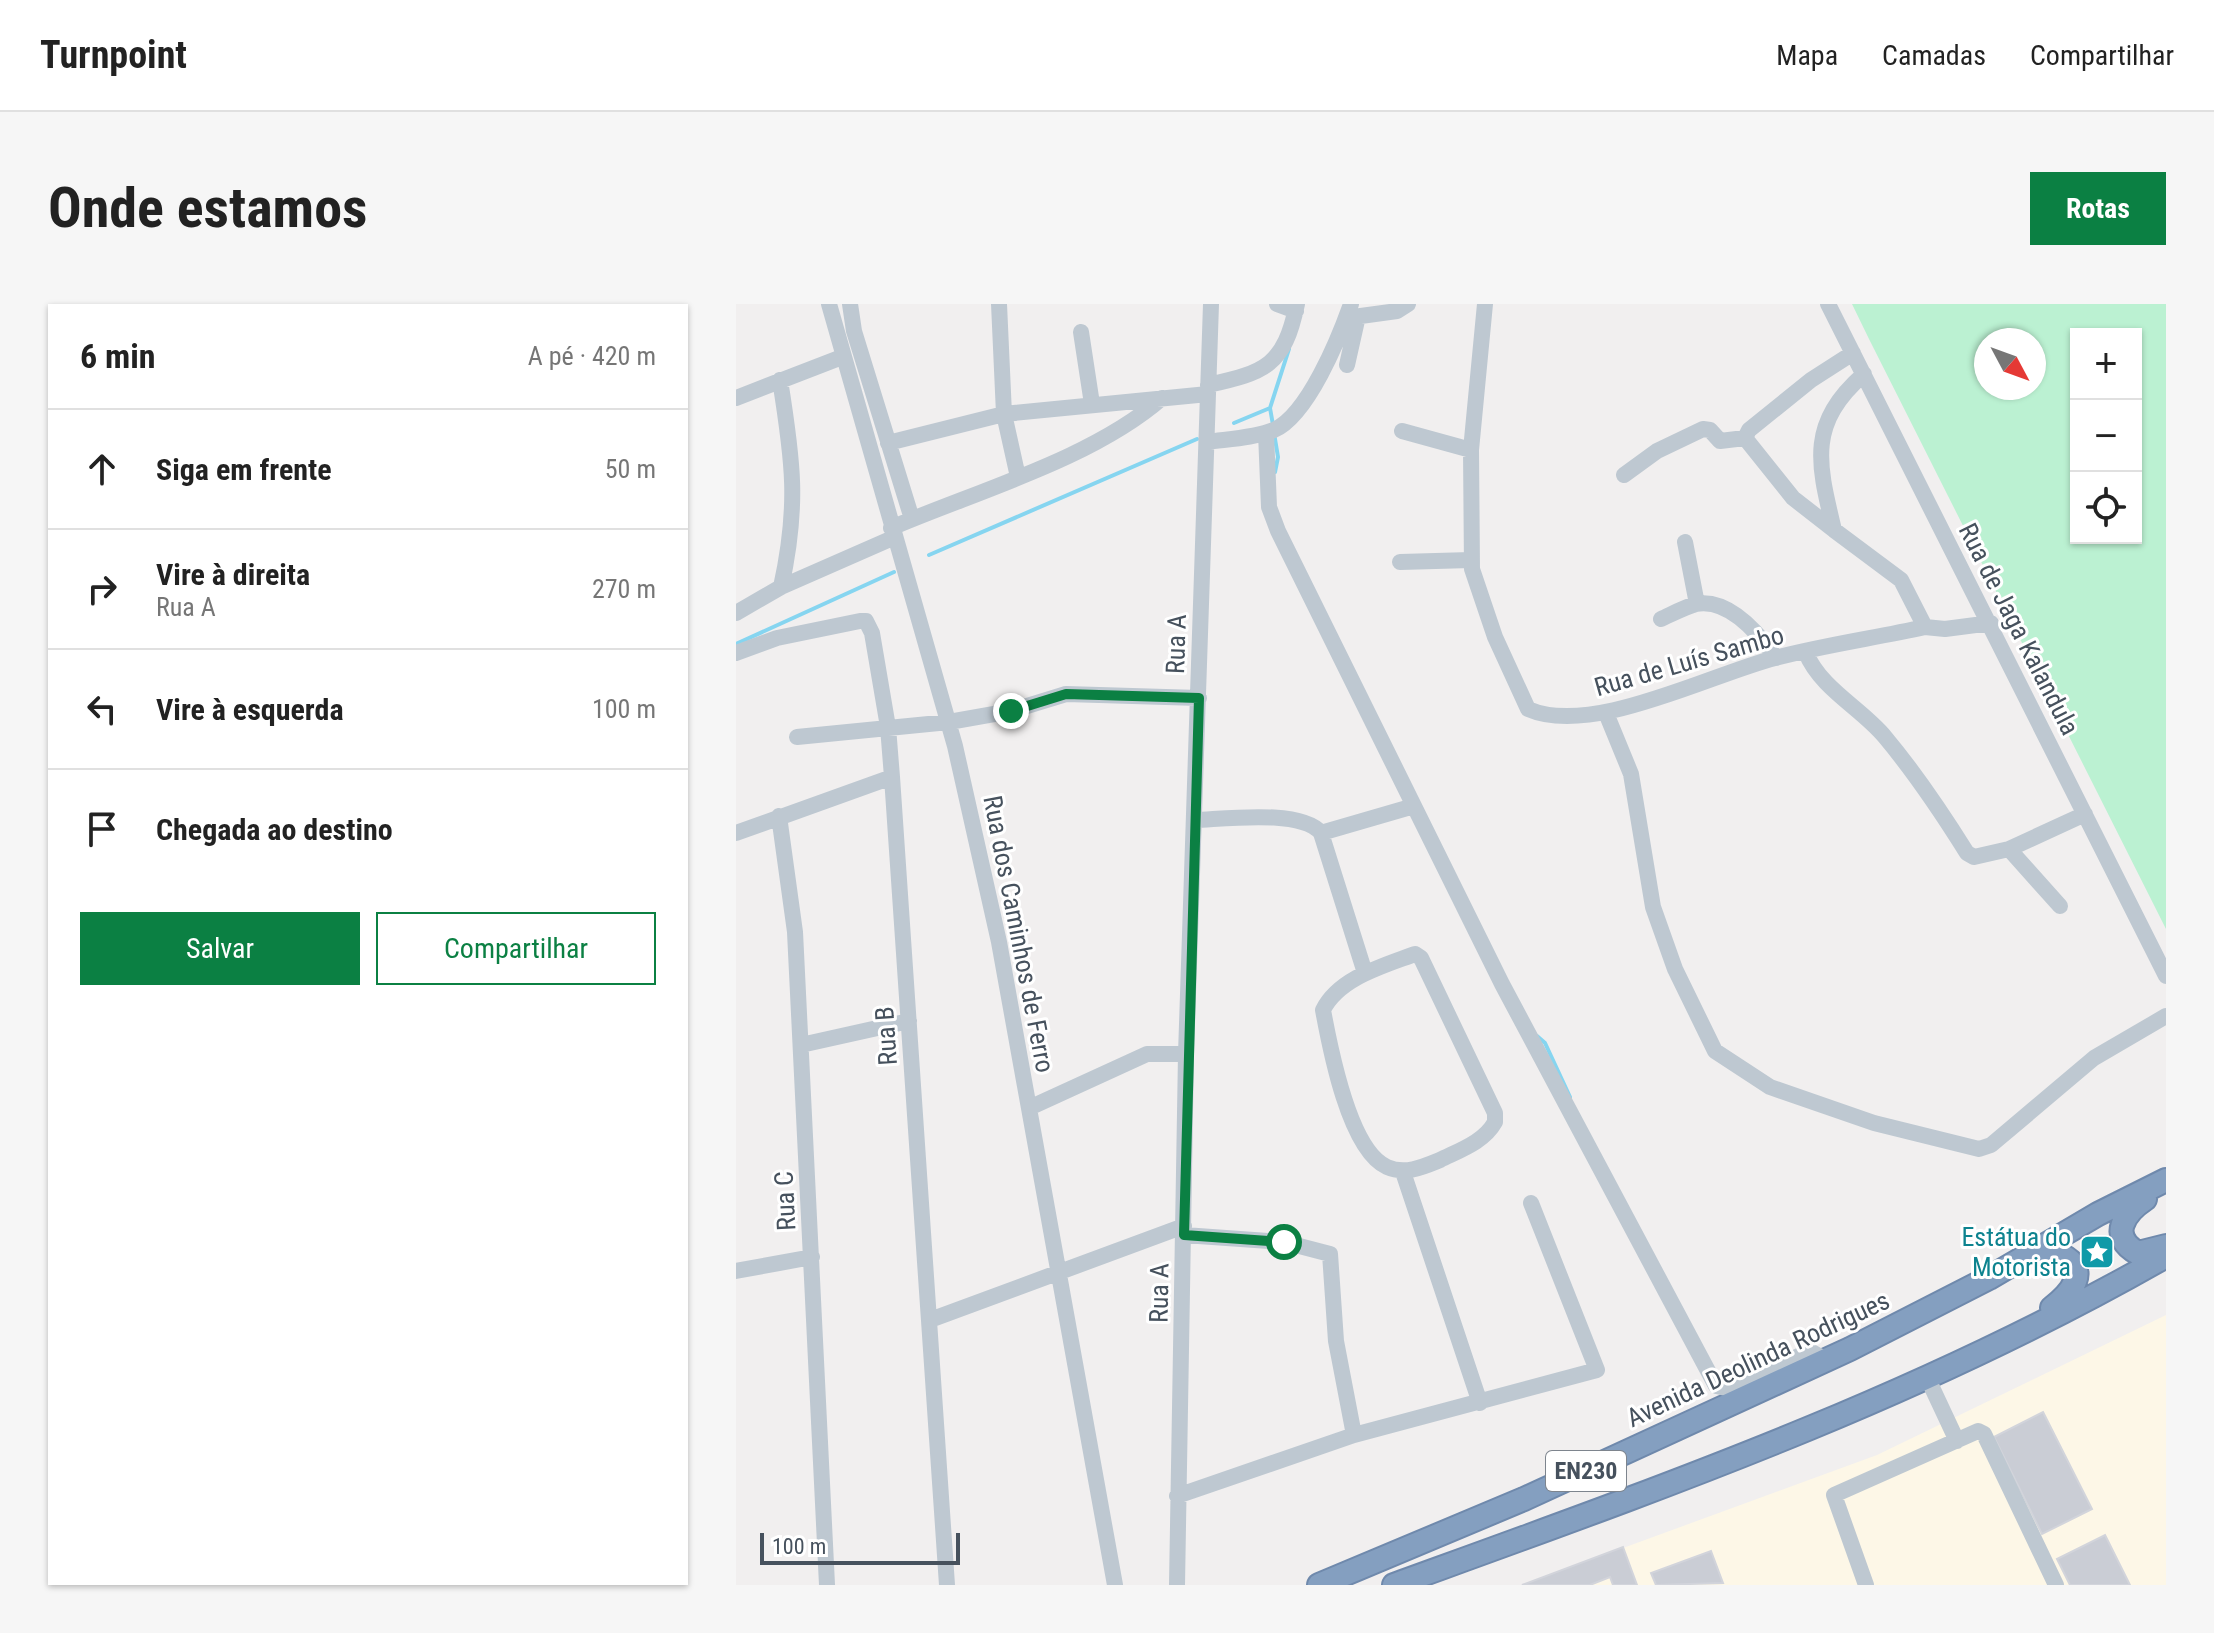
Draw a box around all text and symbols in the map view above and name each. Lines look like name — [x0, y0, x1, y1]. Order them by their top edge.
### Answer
text: Turnpoint — [40, 33, 187, 77]
text: Mapa — [1776, 39, 1838, 72]
text: Camadas — [1882, 39, 1986, 72]
text: Compartilhar — [2030, 39, 2174, 72]
button: Rotas — [2030, 172, 2166, 245]
text: Onde estamos — [48, 175, 367, 241]
north arrow — [1974, 328, 2046, 400]
map controls — [2070, 328, 2142, 544]
button: + — [2070, 328, 2142, 400]
text: 6 min — [80, 336, 156, 376]
text: A pé · 420 m — [528, 341, 656, 371]
button: − — [2070, 400, 2142, 472]
icon: ahead — [80, 447, 124, 491]
text: Siga em frente — [156, 452, 332, 487]
text: 50 m — [605, 454, 656, 484]
button: locate — [2070, 472, 2142, 544]
street label: Rua de Jaga Kalandula — [1953, 518, 2085, 740]
text: Vire à direita — [156, 557, 310, 592]
icon: right — [80, 567, 124, 611]
text: 270 m — [592, 574, 656, 604]
text: Rua A — [156, 592, 216, 622]
street label: Rua A — [1160, 614, 1192, 674]
street label: Rua de Luís Sambo — [1591, 620, 1787, 702]
icon: left — [80, 687, 124, 731]
text: Vire à esquerda — [156, 692, 344, 727]
route end — [993, 693, 1029, 729]
text: 100 m — [592, 694, 656, 724]
street label: Rua dos Caminhos de Ferro — [977, 793, 1061, 1075]
icon: arrive — [80, 807, 124, 851]
text: Chegada ao destino — [156, 812, 393, 847]
button: Salvar — [80, 912, 360, 985]
button: Compartilhar — [376, 912, 656, 985]
street label: Rua B — [869, 1006, 903, 1066]
street label: Rua C — [768, 1170, 802, 1232]
place label: Estátua do Motorista — [1961, 1222, 2071, 1282]
route start — [1266, 1224, 1302, 1260]
place icon: Estátua do Motorista — [2078, 1233, 2116, 1271]
street label: Rua A — [1143, 1263, 1175, 1323]
street label: Avenida Deolinda Rodrigues — [1622, 1285, 1894, 1433]
road number: EN230 — [1546, 1451, 1626, 1491]
scale bar — [760, 1529, 960, 1565]
text: 100 m — [772, 1534, 826, 1559]

